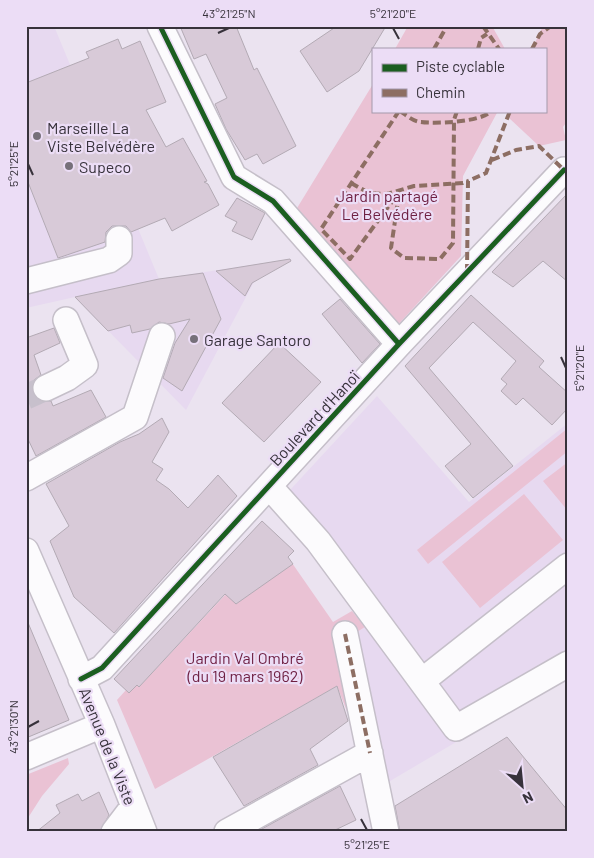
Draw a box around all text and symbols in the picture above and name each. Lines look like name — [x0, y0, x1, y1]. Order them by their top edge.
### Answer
text: 43°21'25"N — [202, 6, 256, 20]
text: 5°21'20"E — [370, 6, 416, 20]
legend — [372, 48, 546, 112]
text: Piste cyclable — [416, 57, 505, 75]
text: Chemin — [416, 83, 465, 101]
place label: Marseille La Viste Belvédère — [47, 118, 155, 155]
marker: Marseille La Viste Belvédère — [31, 130, 43, 142]
text: 5°21'25"E — [6, 141, 20, 187]
place label: Supeco — [79, 157, 131, 176]
marker: Supeco — [63, 160, 75, 172]
park label: Jardin partagé Le Belvédère — [336, 186, 438, 223]
place label: Garage Santoro — [204, 330, 311, 349]
marker: Garage Santoro — [188, 333, 200, 345]
text: 5°21'20"E — [572, 345, 586, 391]
street label: Boulevard d'Hanoï — [265, 366, 363, 469]
park label: Jardin Val Ombré (du 19 mars 1962) — [186, 648, 304, 685]
street label: Avenue de la Viste — [76, 685, 140, 807]
text: 43°21'30"N — [6, 700, 20, 754]
north arrow — [496, 760, 546, 810]
text: N — [520, 788, 536, 808]
text: 5°21'25"E — [344, 837, 390, 851]

